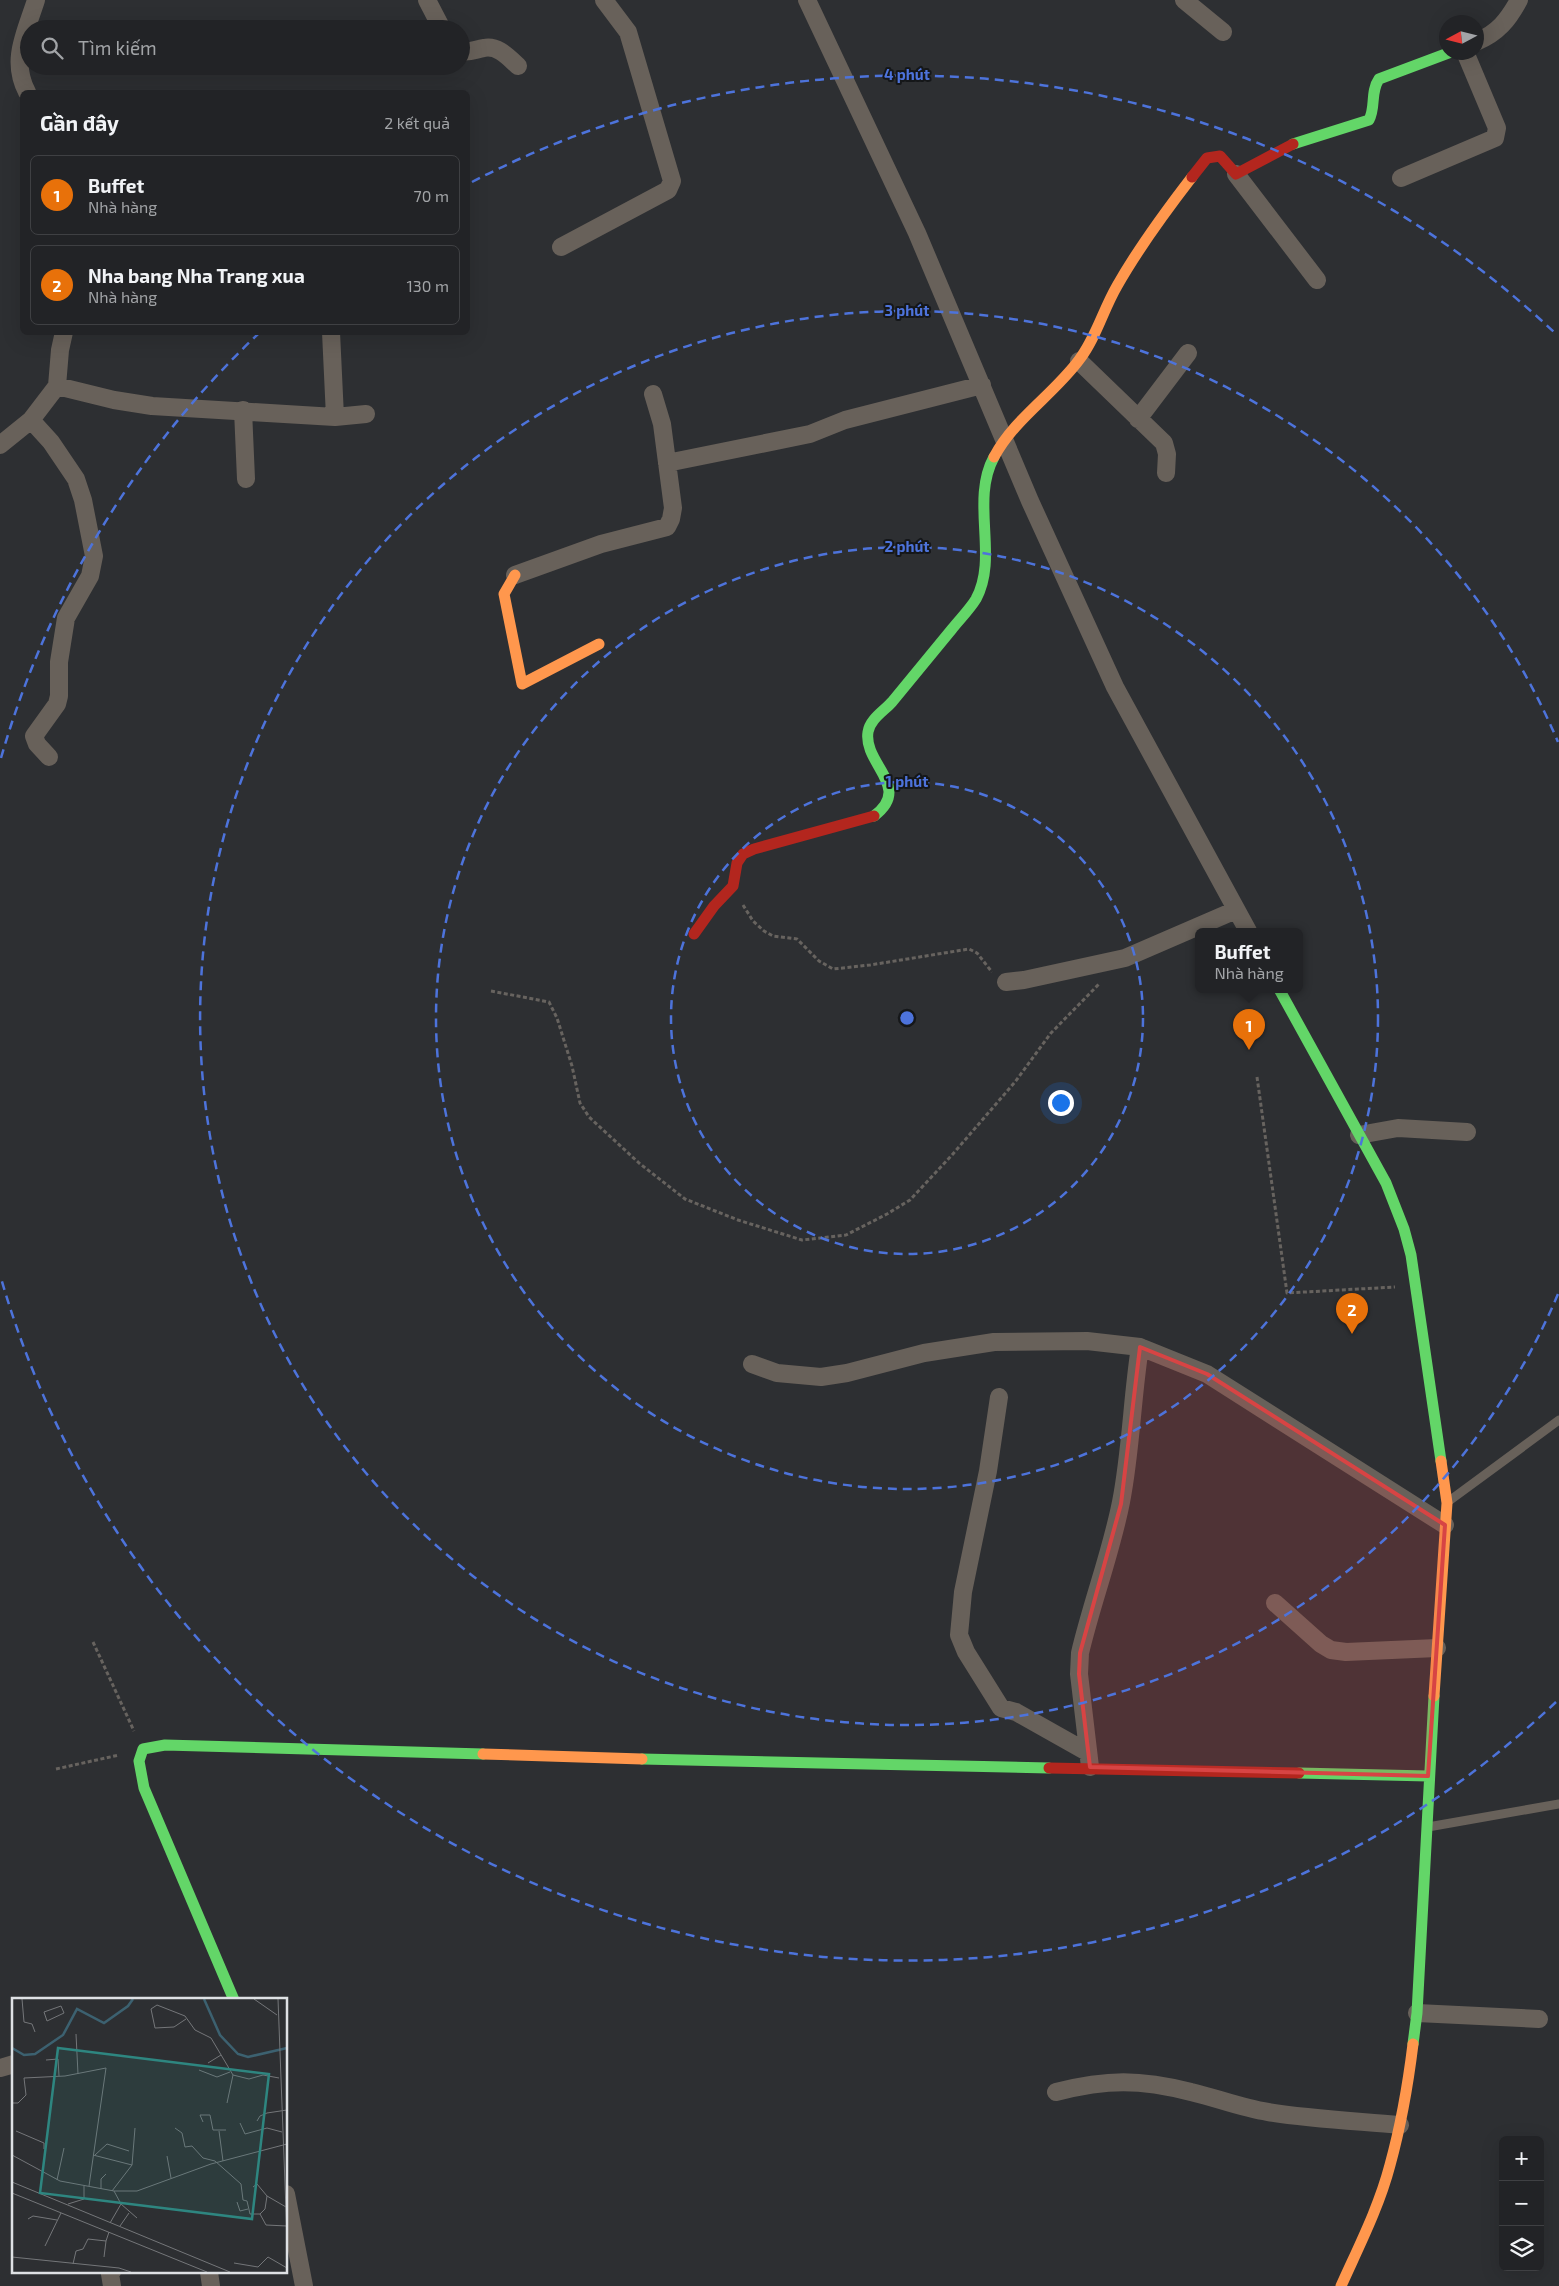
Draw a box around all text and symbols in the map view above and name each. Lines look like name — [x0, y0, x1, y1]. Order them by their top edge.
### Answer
north arrow — [1439, 15, 1484, 60]
search box — [20, 20, 470, 75]
icon: search — [38, 34, 66, 62]
text: Tìm kiếm — [78, 36, 157, 59]
text: 4 phút — [884, 65, 930, 83]
text: Gần đây — [40, 110, 119, 135]
text: 2 kết quả — [384, 113, 450, 132]
text: Buffet — [88, 174, 144, 197]
text: 1 — [54, 186, 60, 205]
text: 70 m — [414, 186, 449, 205]
text: Nhà hàng — [88, 197, 157, 216]
text: Nha bang Nha Trang xua — [88, 264, 305, 287]
text: 2 — [52, 276, 62, 295]
text: 130 m — [407, 276, 449, 295]
text: Nhà hàng — [88, 287, 157, 306]
text: 3 phút — [885, 301, 929, 319]
text: 2 phút — [884, 537, 930, 555]
text: 1 phút — [886, 772, 928, 790]
popup — [1195, 928, 1303, 993]
text: Buffet — [1214, 940, 1271, 963]
text: Nhà hàng — [1214, 963, 1284, 982]
centre of rings — [898, 1009, 916, 1027]
pin: 1 — [1233, 1009, 1265, 1050]
your location — [1048, 1090, 1074, 1116]
pin: 2 — [1336, 1293, 1368, 1334]
inset map — [12, 1998, 288, 2274]
map controls — [1499, 2136, 1544, 2271]
button: + — [1499, 2136, 1544, 2181]
button: − — [1499, 2181, 1544, 2226]
button: layers — [1499, 2226, 1544, 2271]

